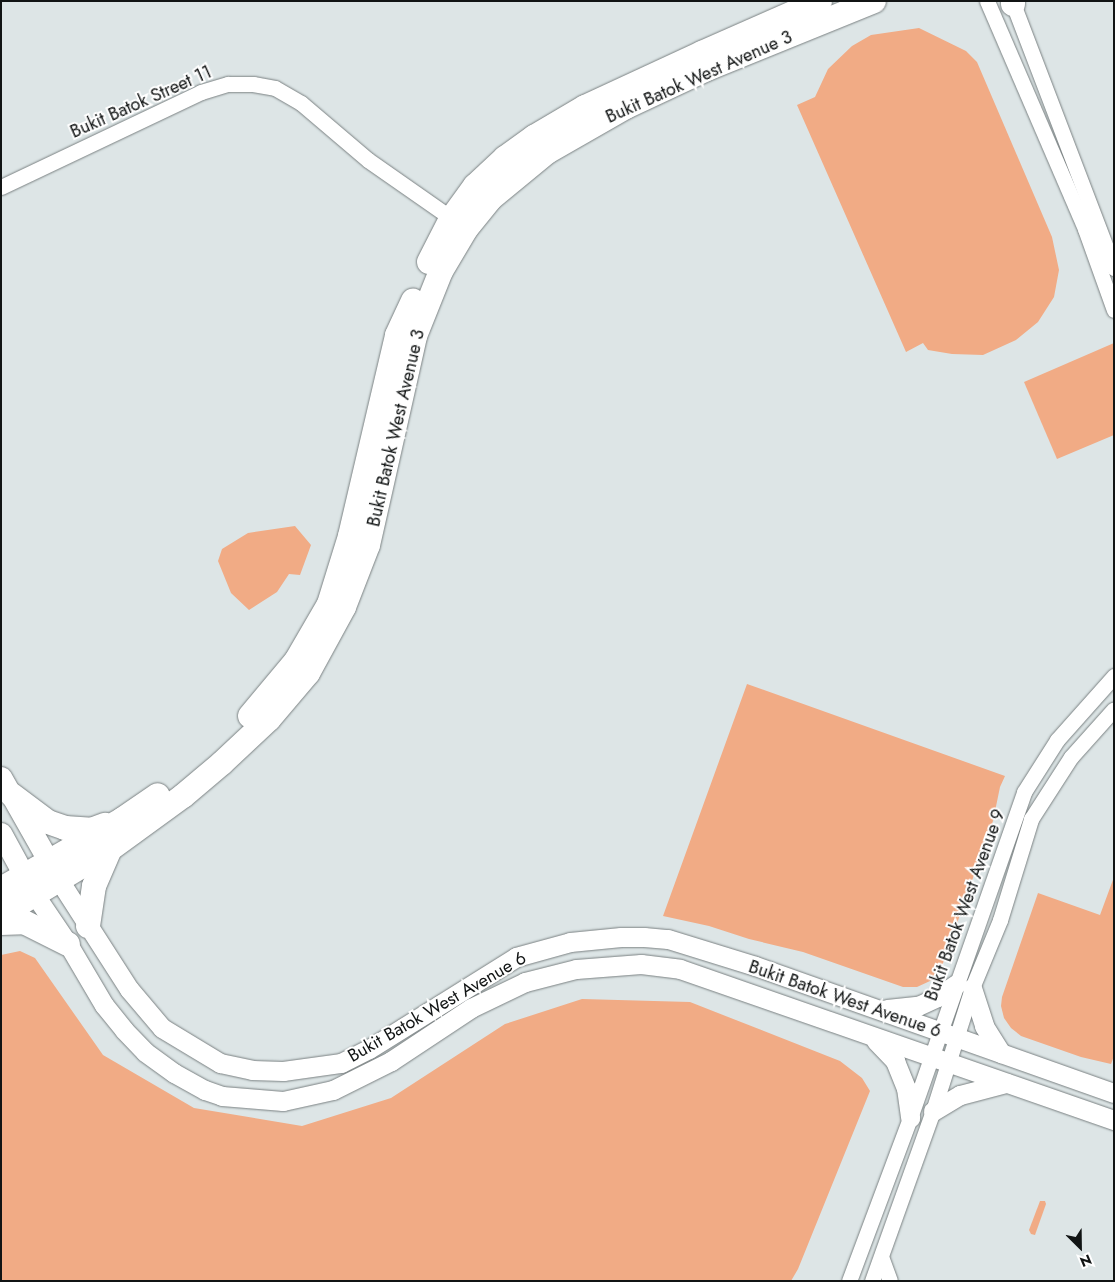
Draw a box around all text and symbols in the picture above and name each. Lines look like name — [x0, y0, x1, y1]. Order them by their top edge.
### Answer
street label: Bukit Batok West Avenue 3 — [602, 26, 796, 128]
street label: Bukit Batok Street 11 — [67, 61, 215, 143]
street label: Bukit Batok West Avenue 3 — [363, 327, 429, 529]
street label: Bukit Batok West Avenue 9 — [920, 806, 1010, 1004]
street label: Bukit Batok West Avenue 6 — [344, 947, 530, 1067]
street label: Bukit Batok West Avenue 6 — [746, 956, 944, 1042]
north arrow — [1055, 1222, 1105, 1272]
text: N — [1077, 1249, 1095, 1272]

